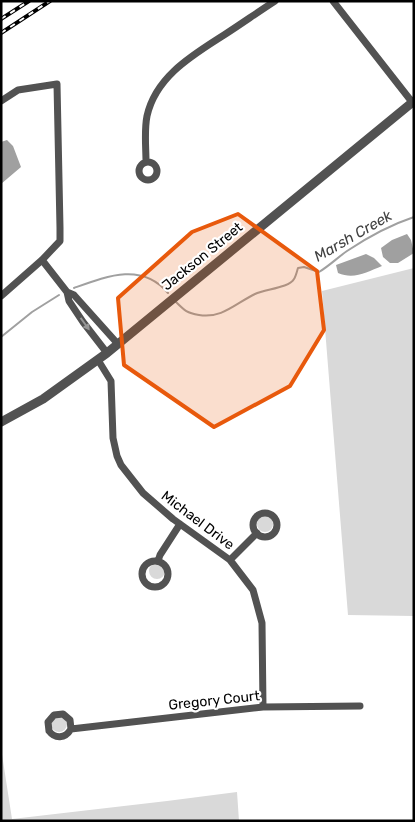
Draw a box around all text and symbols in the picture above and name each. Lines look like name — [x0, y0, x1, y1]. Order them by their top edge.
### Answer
water label: Marsh Creek — [311, 206, 395, 266]
street label: Jackson Street — [159, 218, 247, 294]
one-way arrow — [80, 317, 90, 331]
street label: Michael Drive — [158, 487, 238, 553]
street label: Gregory Court — [168, 687, 261, 714]

